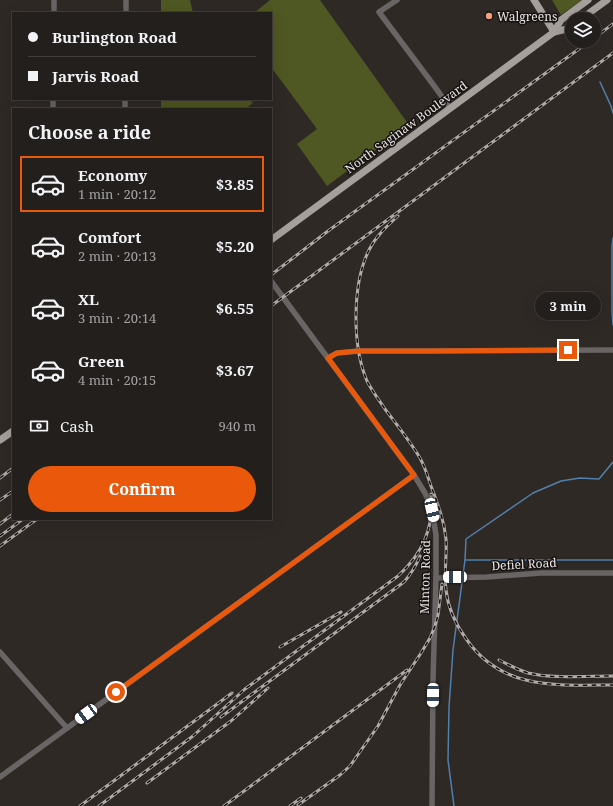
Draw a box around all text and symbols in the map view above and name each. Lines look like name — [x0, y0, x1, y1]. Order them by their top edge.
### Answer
place label: Walgreens — [497, 8, 557, 25]
marker: Walgreens — [484, 11, 494, 21]
map controls — [565, 12, 601, 48]
button: layers — [565, 12, 601, 48]
text: Burlington Road — [52, 27, 177, 47]
text: Jarvis Road — [52, 66, 139, 86]
street label: North Saginaw Boulevard — [341, 76, 471, 177]
text: Choose a ride — [28, 120, 151, 144]
text: Economy — [78, 165, 147, 185]
icon: car — [30, 166, 66, 202]
text: $3.85 — [216, 174, 254, 194]
text: 1 min · 20:12 — [78, 185, 156, 203]
text: Comfort — [78, 227, 141, 247]
icon: car — [30, 228, 66, 264]
text: $5.20 — [216, 236, 254, 256]
text: 2 min · 20:13 — [78, 247, 156, 265]
text: XL — [78, 289, 99, 309]
icon: car — [30, 290, 66, 326]
callout: 3 min — [535, 292, 601, 320]
text: 3 min — [550, 297, 586, 315]
text: $6.55 — [216, 298, 254, 318]
text: 3 min · 20:14 — [78, 309, 156, 327]
route end — [559, 341, 577, 359]
text: Green — [78, 351, 125, 371]
icon: car — [30, 352, 66, 388]
text: $3.67 — [216, 360, 254, 380]
text: 4 min · 20:15 — [78, 371, 156, 389]
icon: cash — [28, 415, 50, 437]
text: Cash — [60, 416, 94, 436]
text: 940 m — [219, 417, 256, 435]
button: Confirm — [28, 466, 256, 512]
car — [423, 497, 441, 523]
street label: Minton Road — [416, 539, 434, 614]
street label: Defiel Road — [491, 554, 558, 574]
car — [443, 571, 467, 583]
route start — [107, 683, 125, 701]
car — [427, 683, 439, 707]
car — [73, 702, 99, 726]

